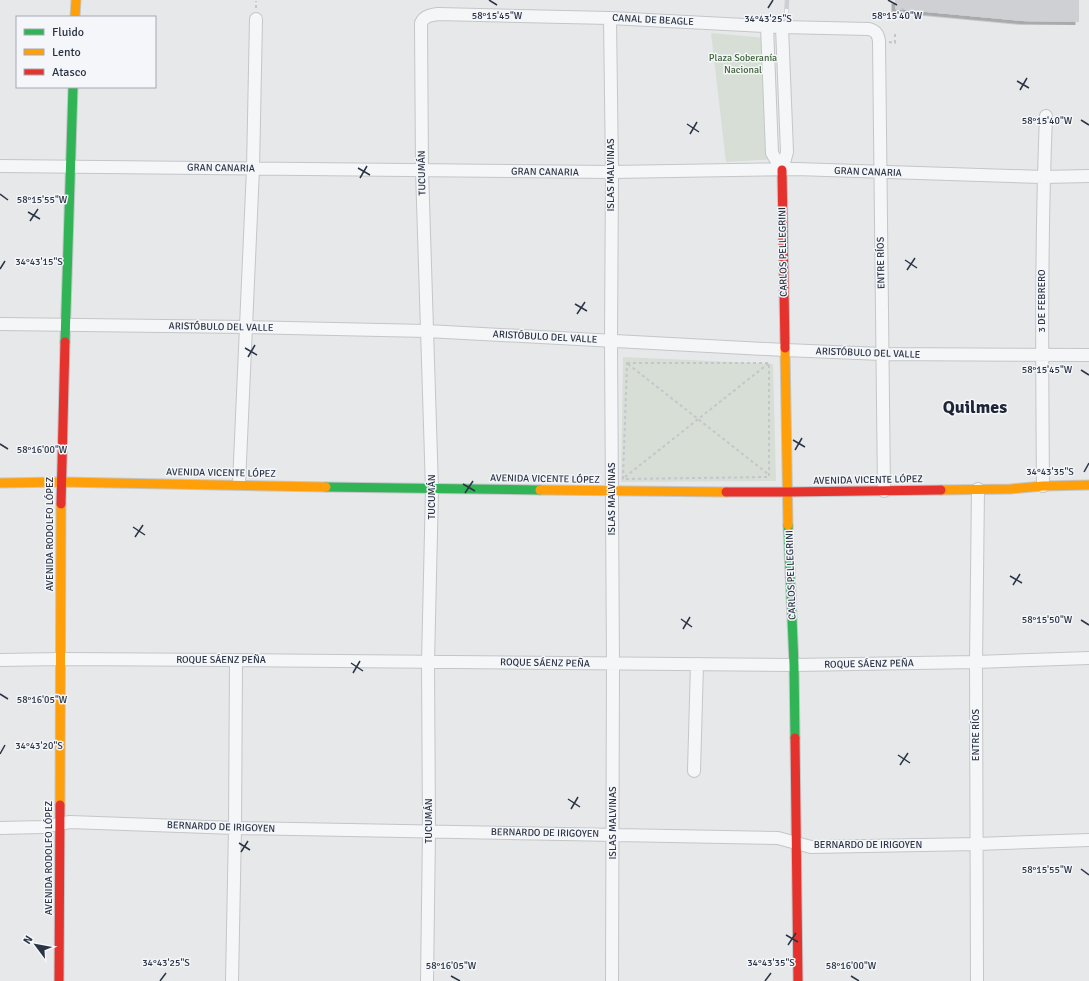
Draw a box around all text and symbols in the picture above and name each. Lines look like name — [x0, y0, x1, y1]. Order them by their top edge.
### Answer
text: 58°15'45"W — [472, 10, 523, 22]
text: 58°15'40"W — [872, 10, 923, 22]
street label: CANAL DE BEAGLE — [612, 12, 694, 28]
text: 34°43'25"S — [744, 13, 792, 25]
legend — [16, 16, 156, 88]
text: Fluido — [52, 25, 84, 40]
text: Lento — [52, 45, 81, 60]
park label: Plaza Soberanía Nacional — [709, 52, 777, 76]
text: Atasco — [52, 65, 87, 80]
text: 58°15'40"W — [1022, 115, 1073, 127]
street label: ISLAS MALVINAS — [605, 138, 617, 212]
street label: TUCUMÁN — [415, 150, 428, 196]
street label: GRAN CANARIA — [187, 161, 255, 175]
street label: GRAN CANARIA — [511, 165, 579, 179]
street label: GRAN CANARIA — [834, 165, 902, 179]
text: 58°15'55"W — [17, 194, 68, 206]
street label: CARLOS PELLEGRINI — [776, 207, 790, 297]
street label: ENTRE RÍOS — [874, 236, 887, 289]
text: 34°43'15"S — [15, 256, 63, 268]
street label: 3 DE FEBRERO — [1036, 269, 1048, 332]
street label: ARISTÓBULO DEL VALLE — [169, 319, 274, 334]
street label: ARISTÓBULO DEL VALLE — [492, 327, 598, 346]
street label: ARISTÓBULO DEL VALLE — [815, 344, 921, 361]
text: 58°15'45"W — [1022, 364, 1073, 376]
district label: Quilmes — [943, 396, 1007, 418]
text: 58°16'00"W — [17, 444, 68, 456]
street label: ISLAS MALVINAS — [606, 462, 618, 536]
street label: AVENIDA VICENTE LÓPEZ — [166, 465, 276, 480]
text: 34°43'35"S — [1026, 466, 1074, 478]
street label: AVENIDA VICENTE LÓPEZ — [490, 471, 600, 486]
street label: AVENIDA VICENTE LÓPEZ — [813, 472, 923, 487]
street label: TUCUMÁN — [425, 474, 438, 520]
street label: AVENIDA RODOLFO LÓPEZ — [43, 476, 56, 591]
street label: CARLOS PELLEGRINI — [783, 530, 799, 620]
text: 58°15'50"W — [1022, 614, 1073, 626]
street label: ROQUE SÁENZ PEÑA — [176, 653, 266, 666]
street label: ROQUE SÁENZ PEÑA — [500, 655, 590, 670]
street label: ROQUE SÁENZ PEÑA — [824, 656, 914, 671]
text: 58°16'05"W — [17, 694, 68, 706]
street label: ENTRE RÍOS — [969, 708, 982, 761]
text: 34°43'20"S — [15, 740, 63, 752]
street label: ISLAS MALVINAS — [607, 786, 619, 860]
street label: TUCUMÁN — [422, 798, 435, 844]
street label: AVENIDA RODOLFO LÓPEZ — [42, 800, 55, 915]
street label: BERNARDO DE IRIGOYEN — [167, 819, 275, 835]
street label: BERNARDO DE IRIGOYEN — [491, 826, 599, 840]
street label: BERNARDO DE IRIGOYEN — [814, 839, 922, 851]
text: 58°15'55"W — [1022, 864, 1073, 876]
north arrow — [16, 925, 56, 965]
text: N — [20, 933, 35, 947]
text: 34°43'25"S — [142, 957, 190, 969]
text: 34°43'35"S — [747, 957, 795, 969]
text: 58°16'05"W — [426, 960, 477, 972]
text: 58°16'00"W — [826, 960, 877, 972]

